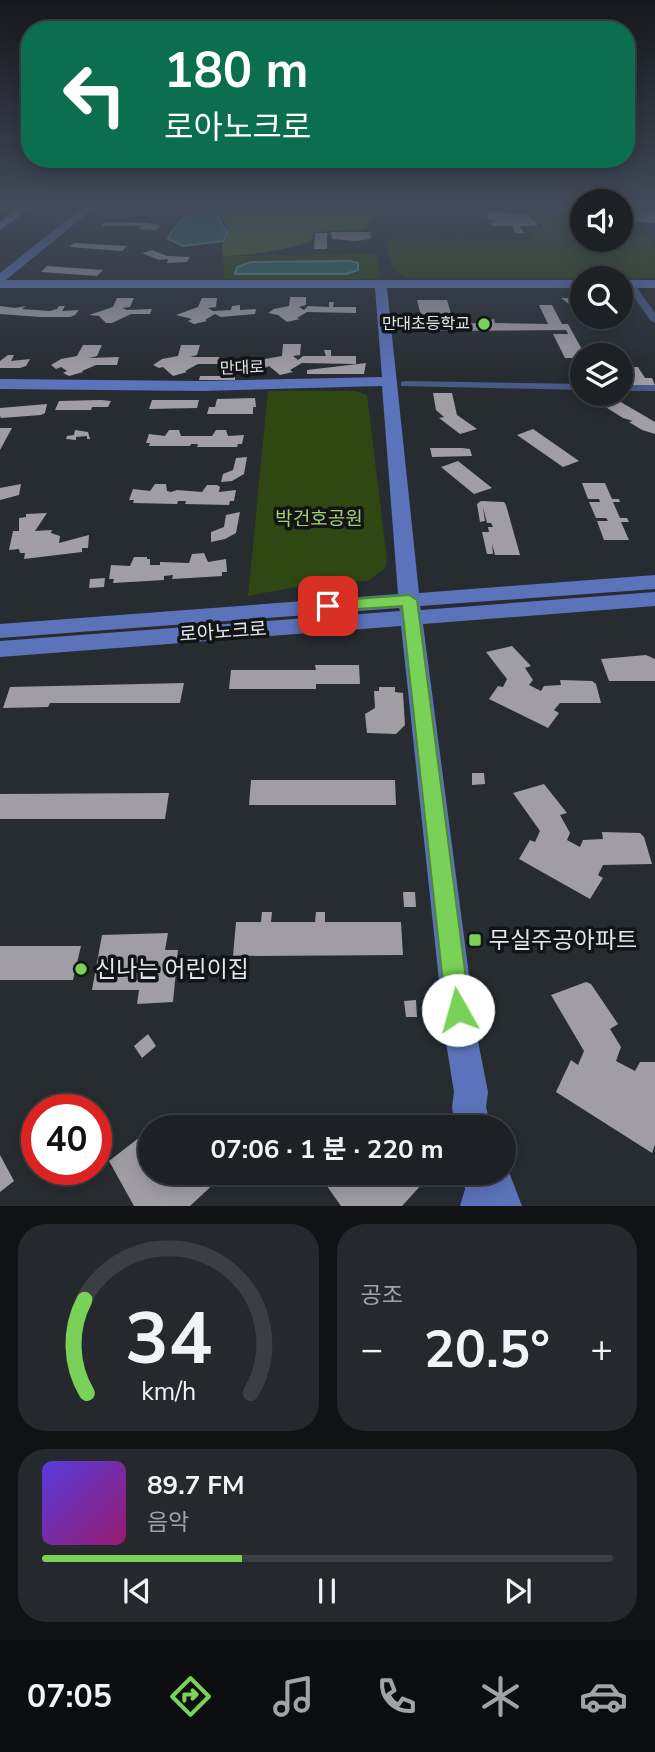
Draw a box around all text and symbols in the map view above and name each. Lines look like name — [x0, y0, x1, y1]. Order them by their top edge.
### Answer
text: 180 m — [164, 37, 308, 104]
icon: left — [49, 49, 140, 140]
text: 로아노크로 — [164, 106, 311, 149]
map controls — [570, 189, 633, 406]
button: sound — [570, 189, 633, 252]
button: search — [570, 266, 633, 329]
place label: 만대초등학교 — [382, 313, 470, 335]
marker: 만대초등학교 — [476, 316, 492, 332]
button: layers — [570, 343, 633, 406]
street label: 만대로 — [220, 356, 265, 380]
park label: 박건호공원 — [275, 506, 363, 532]
pin — [298, 576, 358, 636]
icon: arrive — [309, 587, 347, 625]
street label: 로아노크로 — [178, 616, 268, 648]
place label: 무실주공아파트 — [489, 925, 637, 956]
marker: 무실주공아파트 — [467, 932, 483, 948]
place label: 신나는 어린이집 — [95, 954, 249, 985]
marker: 신나는 어린이집 — [73, 961, 89, 977]
position arrow — [421, 973, 495, 1047]
speed limit sign: 40 — [21, 1094, 112, 1185]
text: 07:06 · 1 분 · 220 m — [211, 1132, 444, 1167]
text: 공조 — [361, 1280, 403, 1311]
text: 34 — [125, 1290, 212, 1390]
text: 20.5° — [424, 1314, 550, 1385]
text: − — [361, 1324, 383, 1375]
text: + — [590, 1324, 613, 1375]
text: km/h — [141, 1375, 196, 1409]
text: 89.7 FM — [147, 1468, 244, 1503]
text: 음악 — [147, 1507, 189, 1538]
icon: previous — [118, 1572, 156, 1610]
icon: pause — [308, 1572, 346, 1610]
icon: next — [499, 1572, 537, 1610]
icon: directions — [166, 1672, 215, 1721]
icon: music — [269, 1672, 318, 1721]
icon: phone — [372, 1672, 421, 1721]
icon: climate — [476, 1672, 525, 1721]
icon: car — [579, 1672, 628, 1721]
text: 07:05 — [27, 1675, 112, 1718]

